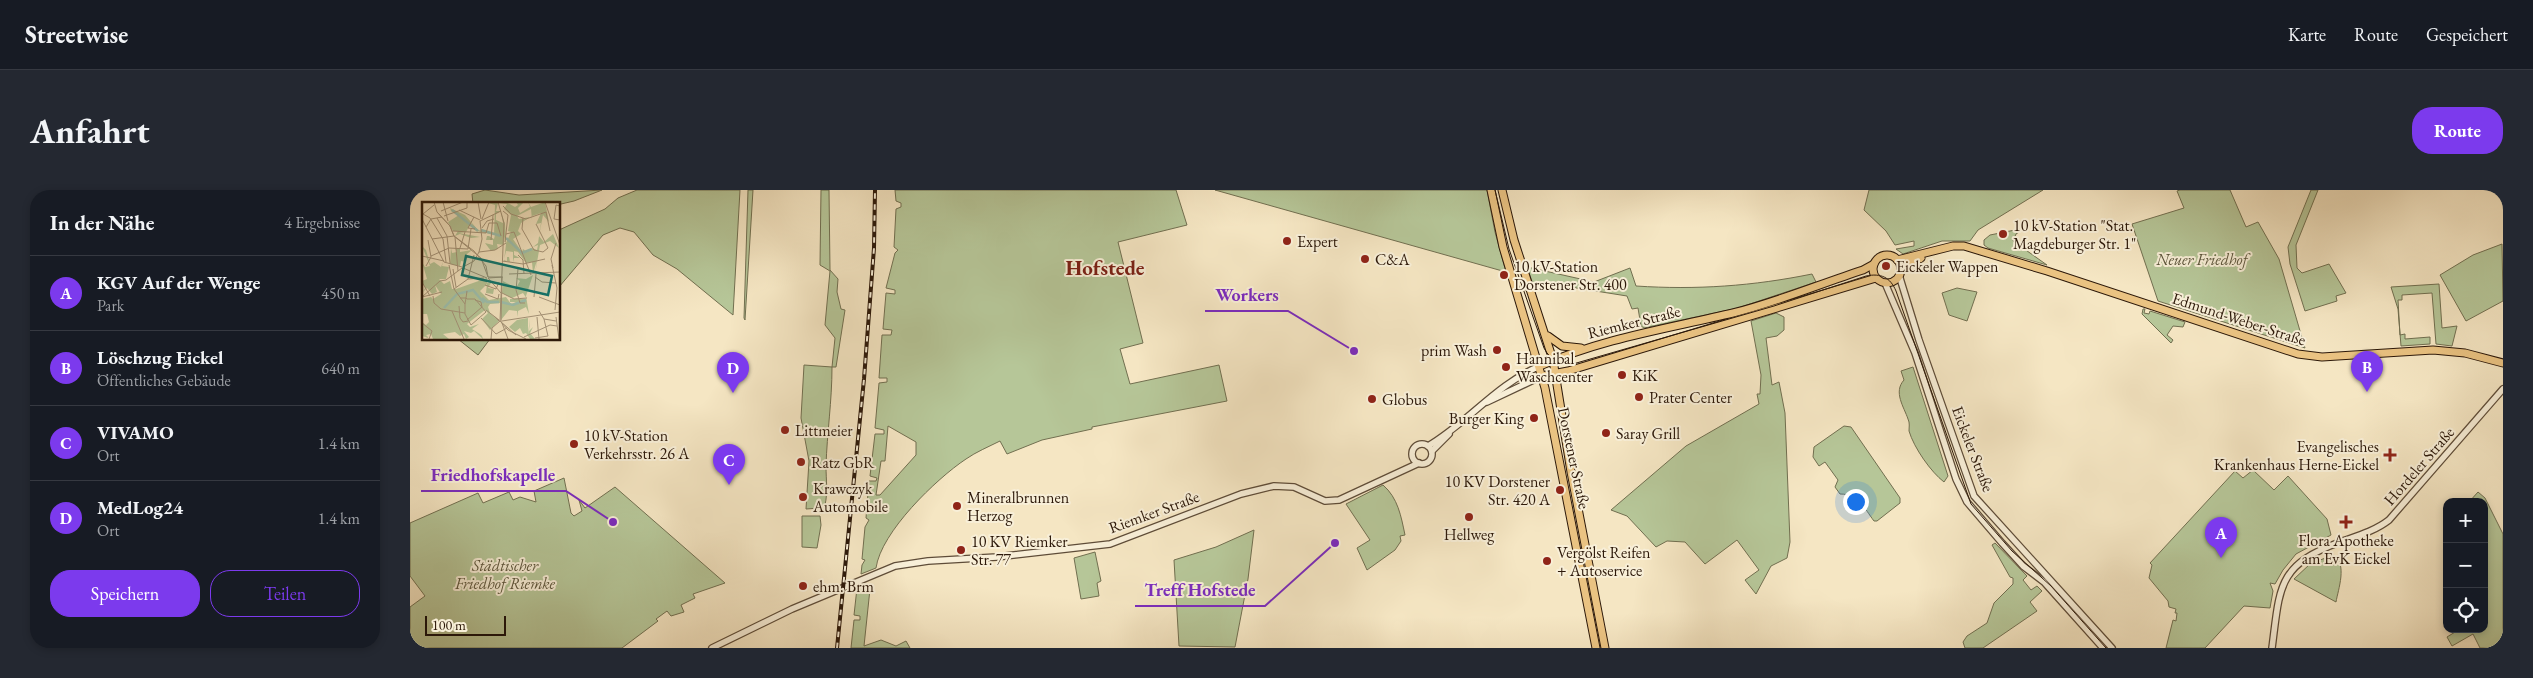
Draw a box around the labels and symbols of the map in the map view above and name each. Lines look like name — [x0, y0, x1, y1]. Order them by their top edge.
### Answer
inset map — [422, 202, 560, 340]
place label: 10 kV-Station "Stat. Magdeburger Str. 1" — [2013, 215, 2136, 254]
marker: 10 kV-Station "Stat. Magdeburger Str. 1" — [1997, 228, 2009, 240]
place label: Expert — [1297, 231, 1338, 252]
marker: Expert — [1281, 235, 1293, 247]
place label: C&A — [1375, 249, 1410, 270]
park label: Neuer Friedhof — [2155, 249, 2252, 270]
marker: C&A — [1359, 253, 1371, 265]
district label: Hofstede — [1065, 254, 1145, 281]
place label: 10 kV-Station Dorstener Str. 400 — [1514, 256, 1627, 295]
place label: Eickeler Wappen — [1896, 256, 1999, 277]
marker: Eickeler Wappen — [1880, 260, 1892, 272]
marker: 10 kV-Station Dorstener Str. 400 — [1498, 269, 1510, 281]
callout: Workers — [1205, 278, 1288, 311]
text: Workers — [1215, 283, 1279, 306]
street label: Edmund-Weber-Straße — [2169, 287, 2309, 351]
street label: Riemker Straße — [1585, 300, 1683, 344]
place label: prim Wash — [1421, 340, 1487, 361]
marker: prim Wash — [1491, 344, 1503, 356]
place label: Hannibal Waschcenter — [1516, 348, 1594, 387]
pin: B — [2351, 351, 2383, 392]
pin: D — [717, 352, 749, 393]
marker: Hannibal Waschcenter — [1500, 361, 1512, 373]
place label: KiK — [1632, 365, 1659, 386]
marker: KiK — [1616, 369, 1628, 381]
place label: Prater Center — [1649, 387, 1733, 408]
place label: Globus — [1382, 389, 1427, 410]
marker: Prater Center — [1633, 391, 1645, 403]
marker: Globus — [1366, 393, 1378, 405]
street label: Eickeler Straße — [1947, 403, 1999, 495]
street label: Dorstener Straße — [1553, 405, 1595, 511]
place label: Burger King — [1449, 408, 1525, 429]
marker: Burger King — [1528, 412, 1540, 424]
place label: Littmeier — [795, 420, 853, 441]
street label: Hordeler Straße — [2379, 422, 2459, 510]
place label: Saray Grill — [1616, 423, 1680, 444]
marker: Littmeier — [779, 424, 791, 436]
place label: 10 kV-Station Verkehrsstr. 26 A — [584, 425, 690, 464]
marker: Saray Grill — [1600, 427, 1612, 439]
place label: Evangelisches Krankenhaus Herne-Eickel — [2214, 436, 2379, 475]
marker: 10 kV-Station Verkehrsstr. 26 A — [568, 438, 580, 450]
pin: C — [713, 444, 745, 485]
marker: Evangelisches Krankenhaus Herne-Eickel — [2383, 448, 2397, 462]
place label: Ratz GbR — [811, 452, 875, 473]
marker: Ratz GbR — [795, 456, 807, 468]
callout: Friedhofskapelle — [421, 458, 566, 491]
text: Friedhofskapelle — [431, 463, 556, 486]
place label: 10 KV Dorstener Str. 420 A — [1445, 471, 1551, 510]
place label: Krawczyk Automobile — [812, 478, 888, 517]
marker: 10 KV Dorstener Str. 420 A — [1554, 484, 1566, 496]
street label: Riemker Straße — [1106, 486, 1202, 538]
place label: Mineralbrunnen Herzog — [967, 487, 1070, 526]
your location — [1843, 489, 1869, 515]
marker: Krawczyk Automobile — [797, 491, 809, 503]
marker: Mineralbrunnen Herzog — [951, 500, 963, 512]
marker: Hellweg — [1463, 511, 1475, 523]
marker: Flora Apotheke am EvK Eickel — [2340, 516, 2352, 528]
pin: A — [2205, 517, 2237, 558]
place label: Hellweg — [1444, 524, 1495, 545]
place label: Flora Apotheke am EvK Eickel — [2298, 530, 2394, 569]
place label: 10 KV Riemker Str. 77 — [971, 531, 1068, 570]
place label: Vergölst Reifen + Autoservice — [1557, 542, 1651, 581]
marker: 10 KV Riemker Str. 77 — [955, 544, 967, 556]
park label: Städtischer Friedhof Riemke — [454, 555, 556, 594]
marker: Vergölst Reifen + Autoservice — [1541, 555, 1553, 567]
callout: Treff Hofstede — [1135, 573, 1265, 606]
place label: ehm. Brm — [813, 576, 875, 597]
text: Treff Hofstede — [1144, 578, 1256, 601]
marker: ehm. Brm — [797, 580, 809, 592]
scale bar — [425, 613, 506, 636]

